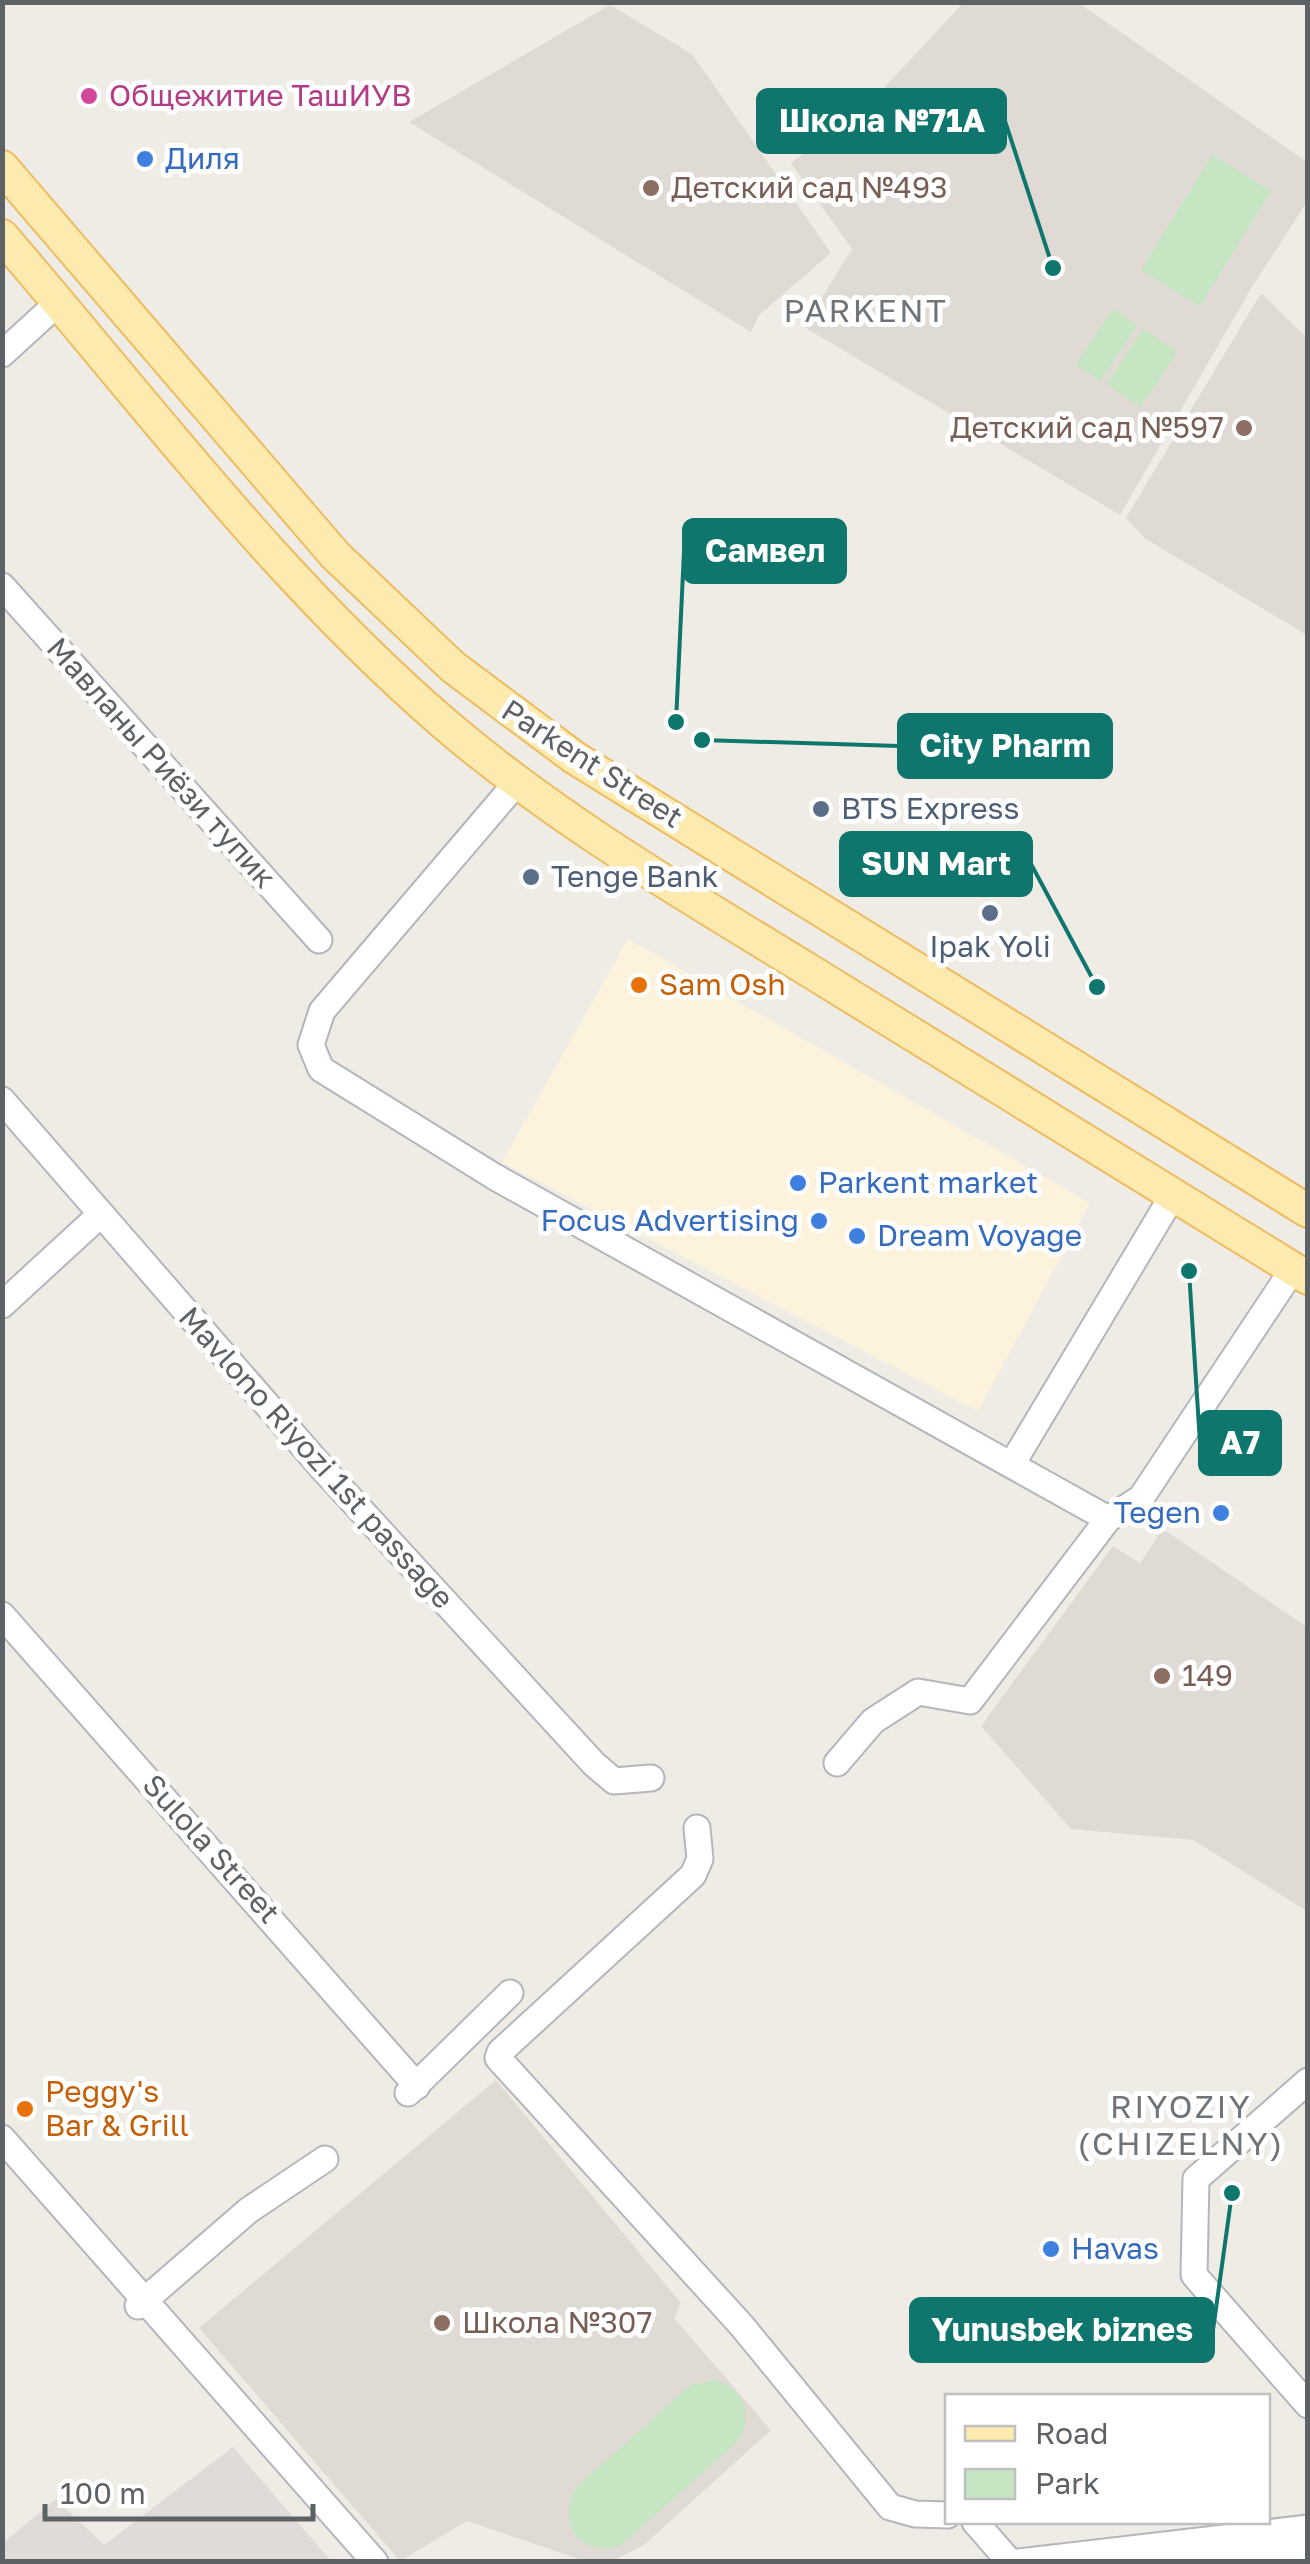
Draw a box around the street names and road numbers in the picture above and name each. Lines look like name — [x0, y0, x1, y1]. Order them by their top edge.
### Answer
street label: Мавланы Риёзи тупик — [40, 630, 284, 895]
street label: Parkent Street — [495, 691, 690, 835]
street label: Mavlono Riyozi 1st passage — [172, 1299, 462, 1616]
street label: Sulola Street — [136, 1767, 288, 1930]

